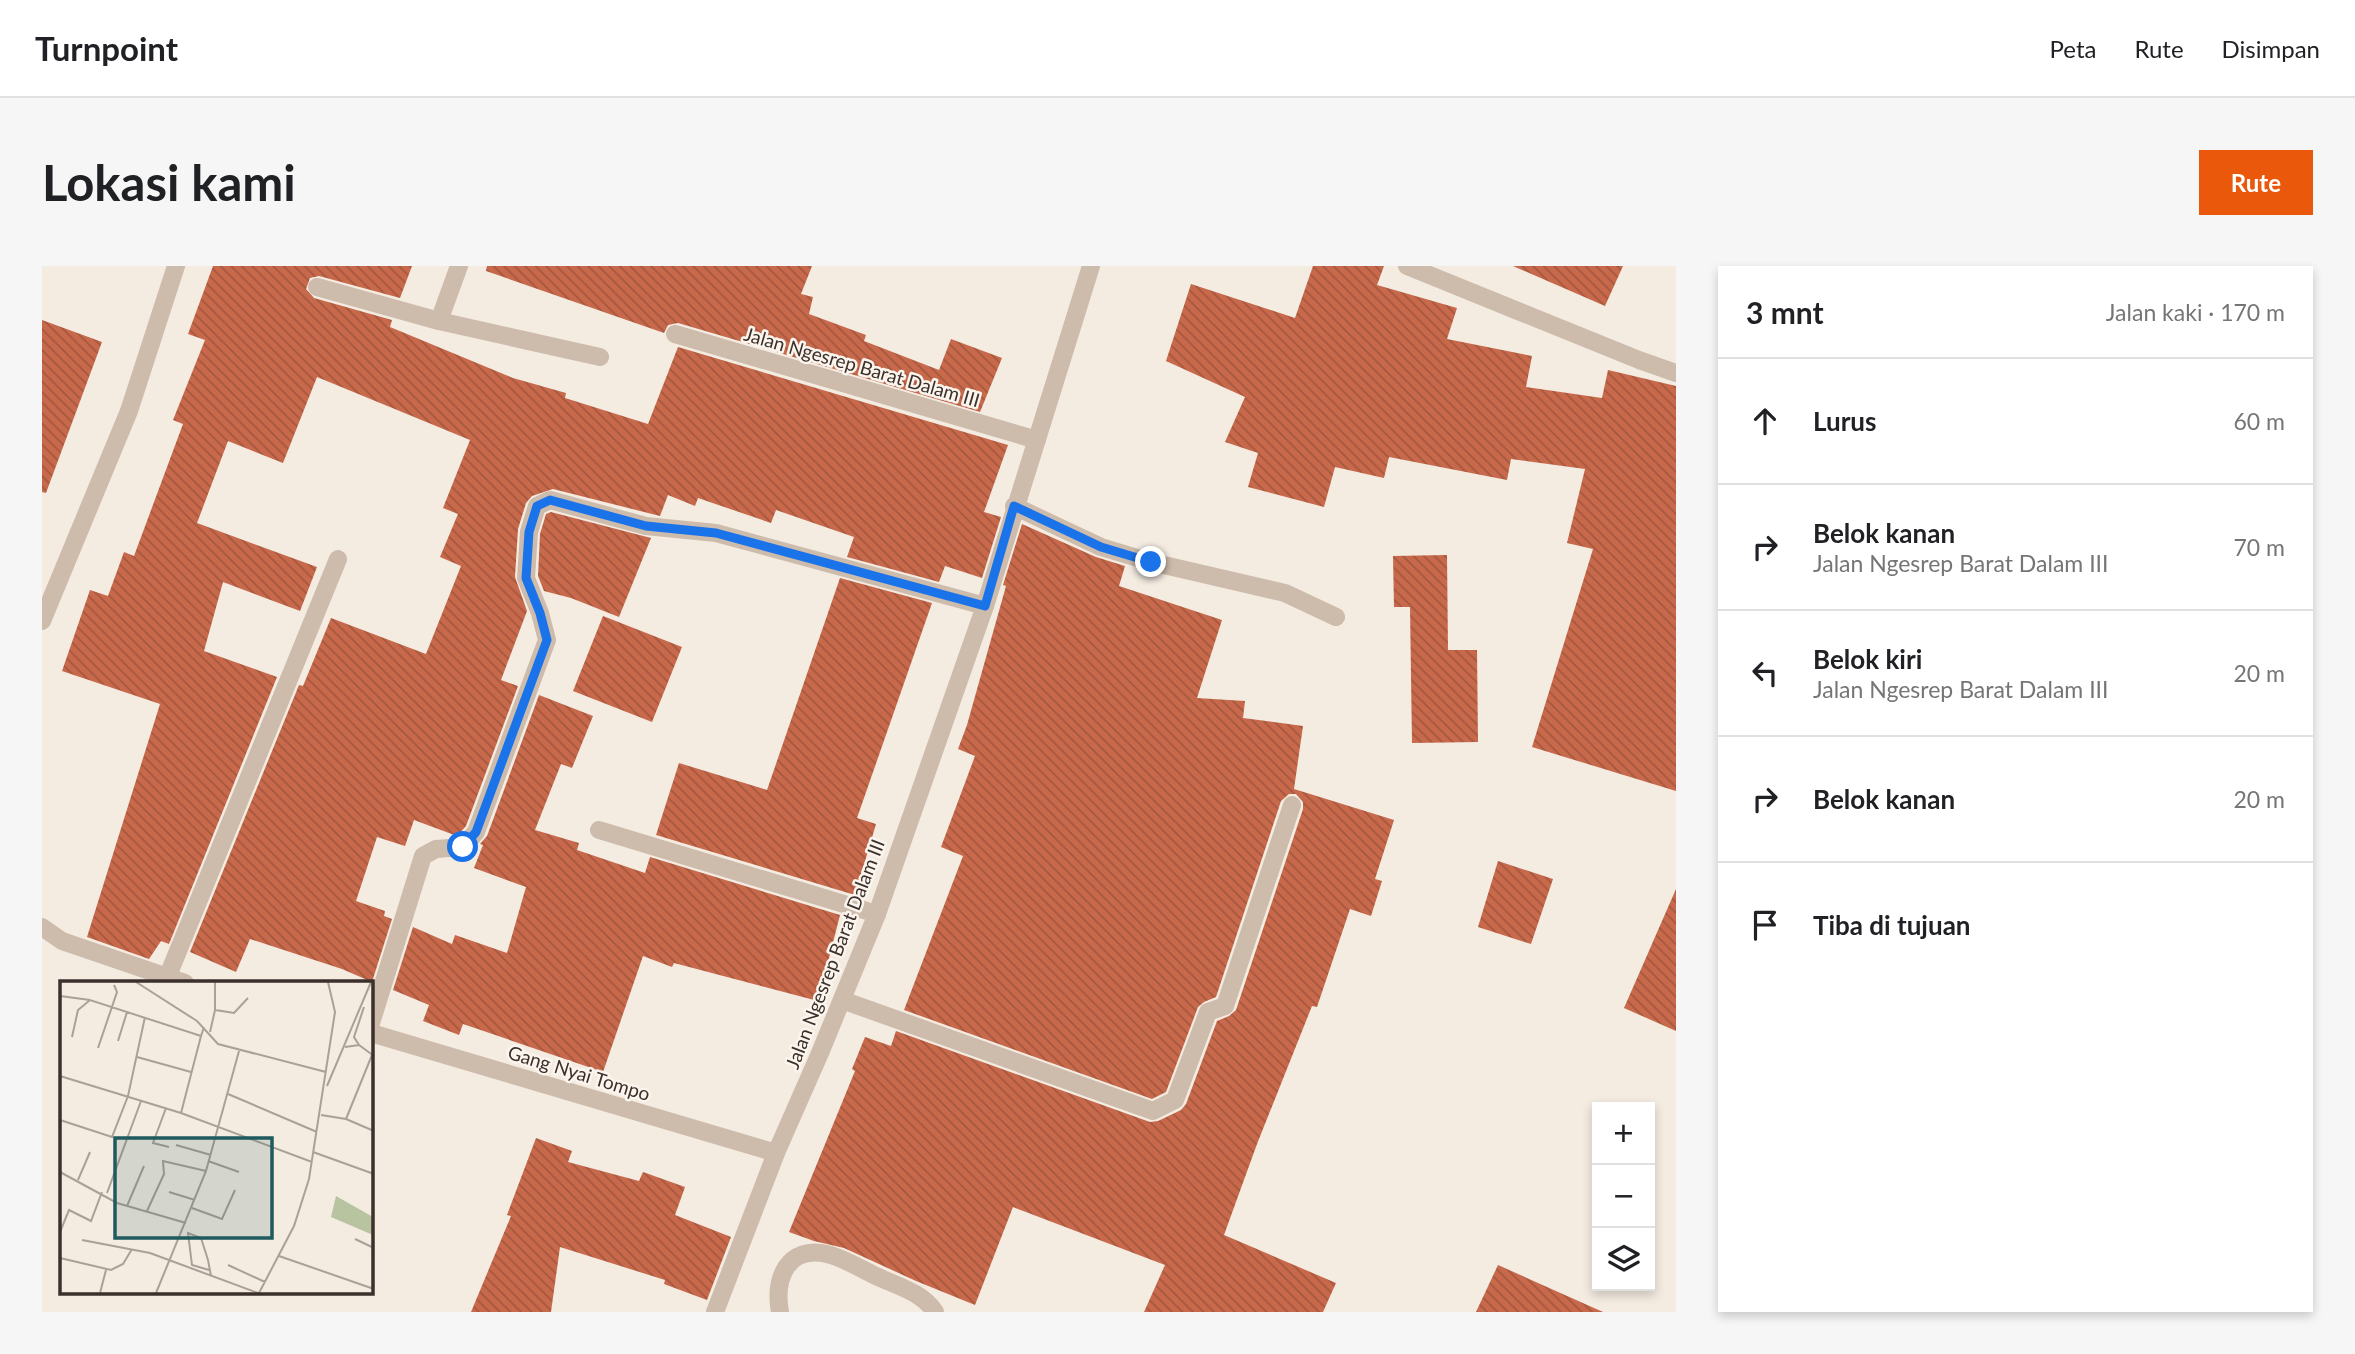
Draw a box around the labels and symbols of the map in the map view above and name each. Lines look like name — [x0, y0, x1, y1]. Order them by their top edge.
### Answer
street label: Jalan Ngesrep Barat Dalam III — [742, 322, 983, 411]
route end — [1135, 546, 1166, 577]
route start — [447, 831, 478, 862]
street label: Jalan Ngesrep Barat Dalam III — [780, 836, 889, 1072]
inset map — [60, 981, 373, 1294]
street label: Gang Nyai Tompo — [505, 1040, 653, 1105]

